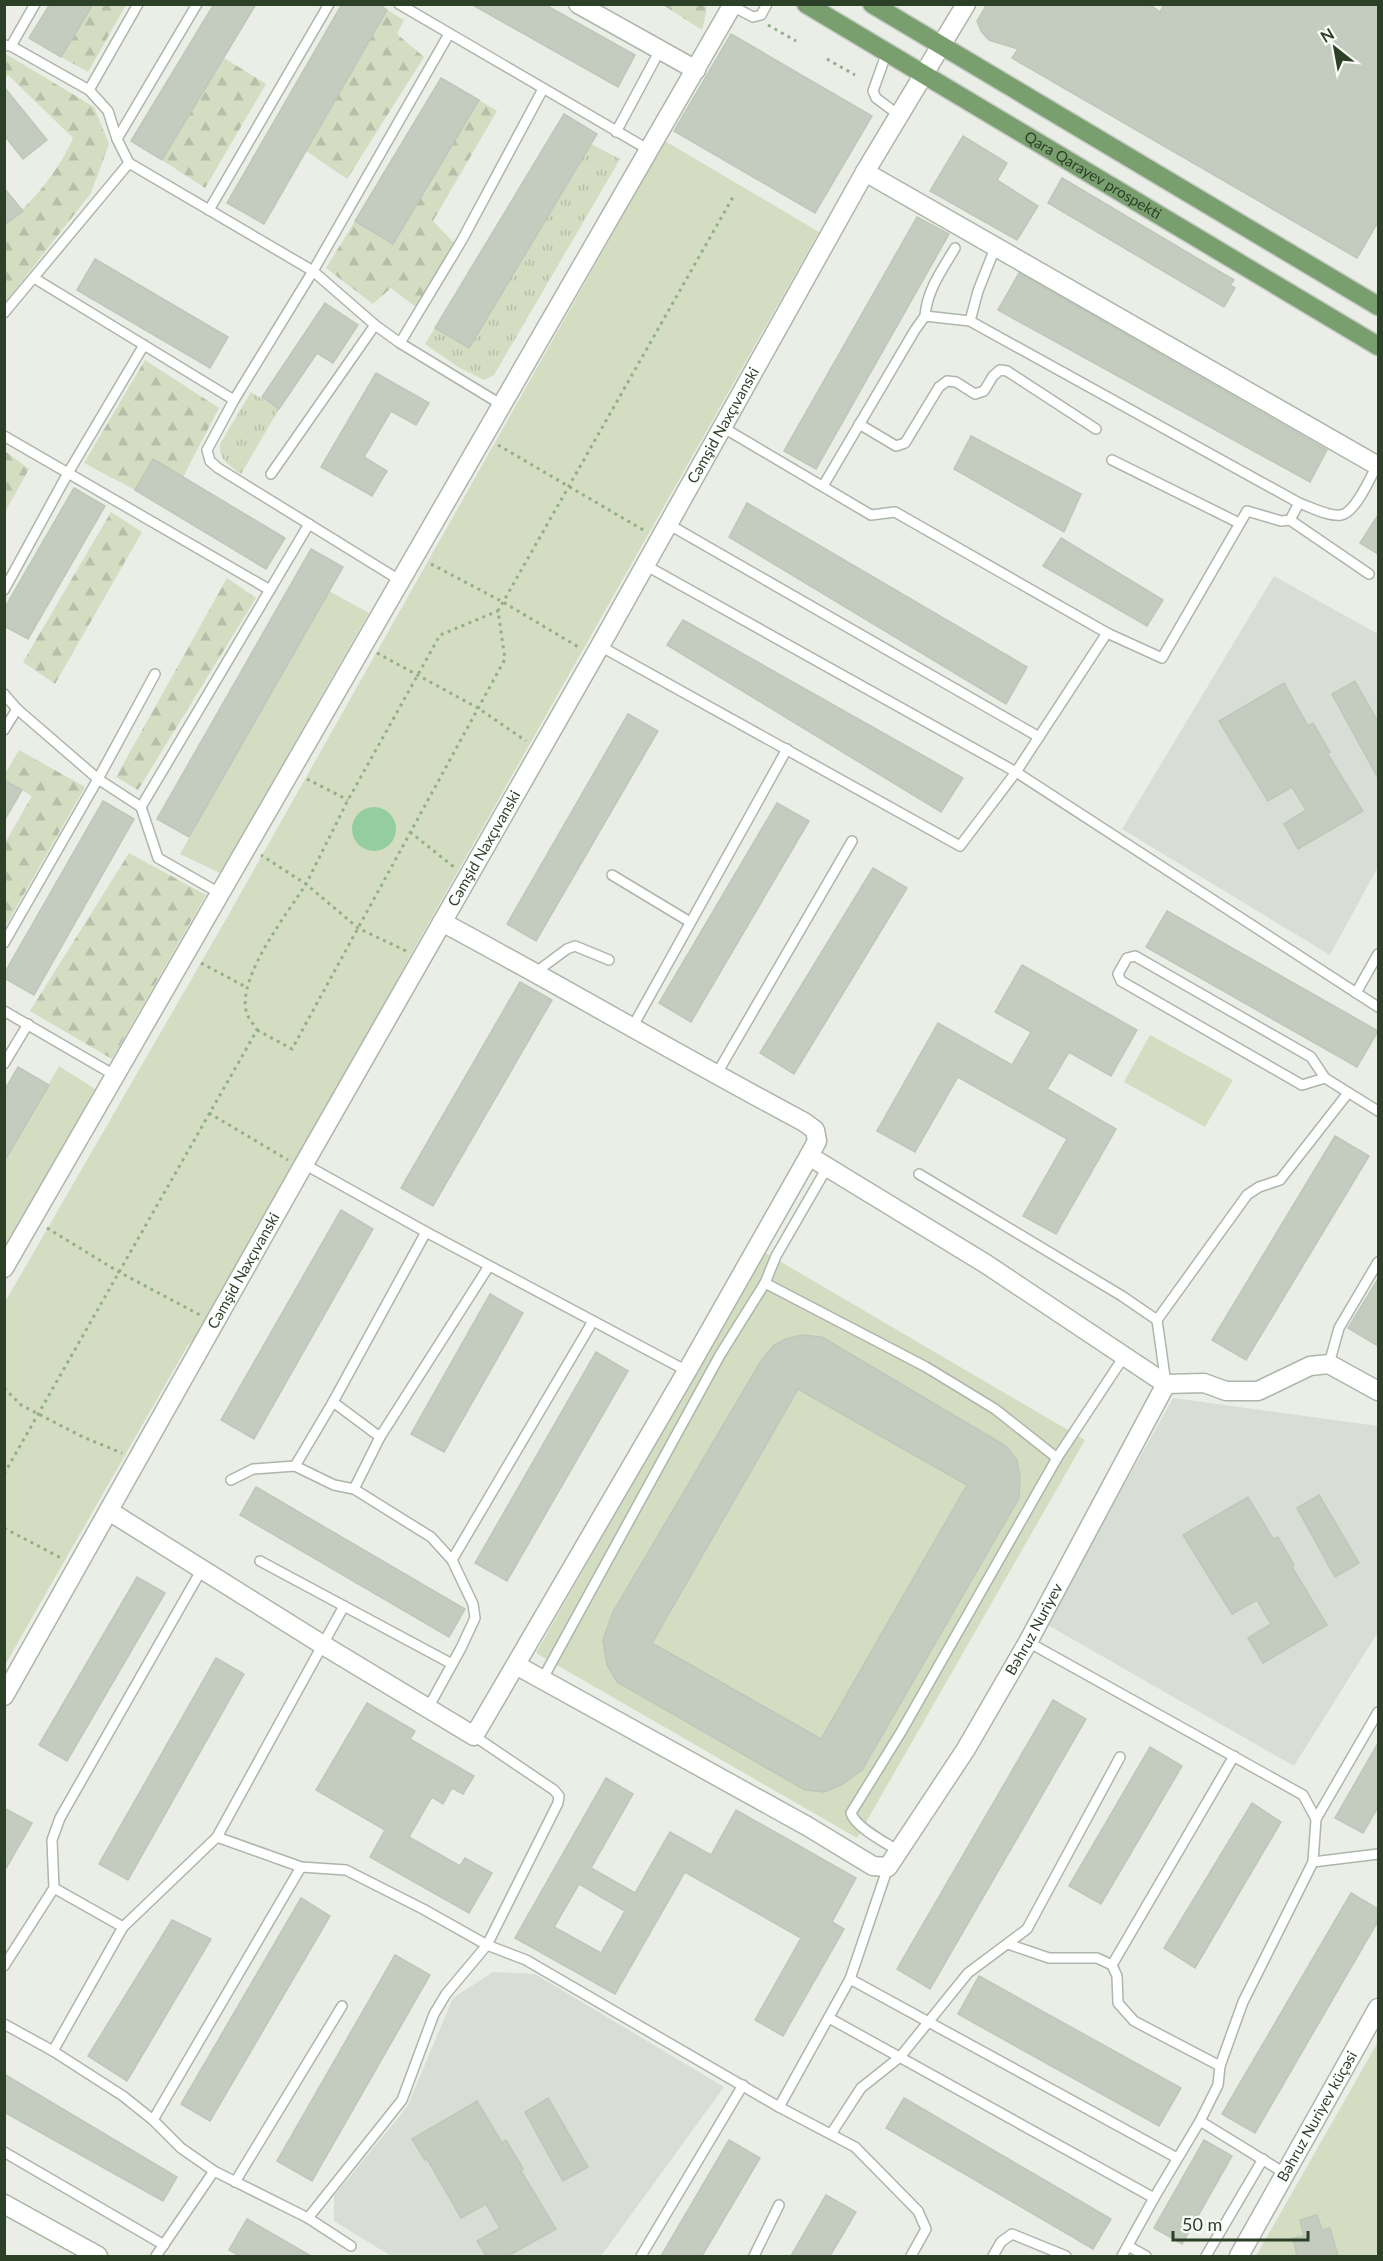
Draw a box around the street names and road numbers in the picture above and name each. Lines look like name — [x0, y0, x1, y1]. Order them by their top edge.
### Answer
street label: Qara Qarayev prospekti — [1022, 127, 1165, 222]
street label: Cəmşid Naxçıvanski — [683, 364, 762, 486]
street label: Cəmşid Naxçıvanski — [443, 787, 524, 909]
street label: Cəmşid Naxçıvanski — [203, 1209, 283, 1332]
street label: Bəhruz Nuriyev — [1001, 1580, 1066, 1678]
street label: Bəhruz Nuriyev küçəsi — [1273, 2047, 1360, 2184]

